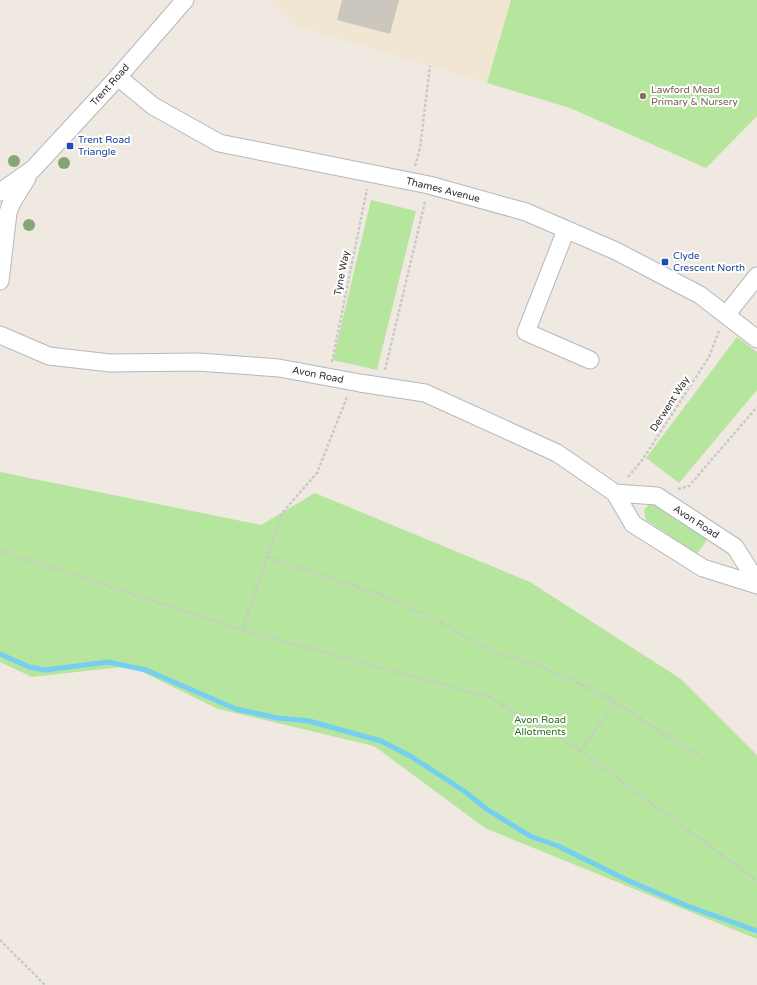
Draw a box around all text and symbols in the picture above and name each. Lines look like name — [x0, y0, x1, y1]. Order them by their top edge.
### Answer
street label: Trent Road — [88, 62, 132, 108]
place label: Lawford Mead Primary & Nursery — [651, 84, 739, 108]
marker: Lawford Mead Primary & Nursery — [638, 91, 648, 101]
place label: Trent Road Triangle — [78, 134, 130, 158]
marker: Trent Road Triangle — [65, 141, 75, 151]
street label: Thames Avenue — [405, 175, 482, 205]
street label: Tyne Way — [332, 249, 352, 297]
place label: Clyde Crescent North — [673, 250, 745, 274]
marker: Clyde Crescent North — [660, 257, 670, 267]
street label: Avon Road — [291, 364, 345, 386]
street label: Derwent Way — [648, 374, 693, 434]
street label: Avon Road — [671, 503, 721, 541]
park label: Avon Road Allotments — [514, 714, 566, 738]

